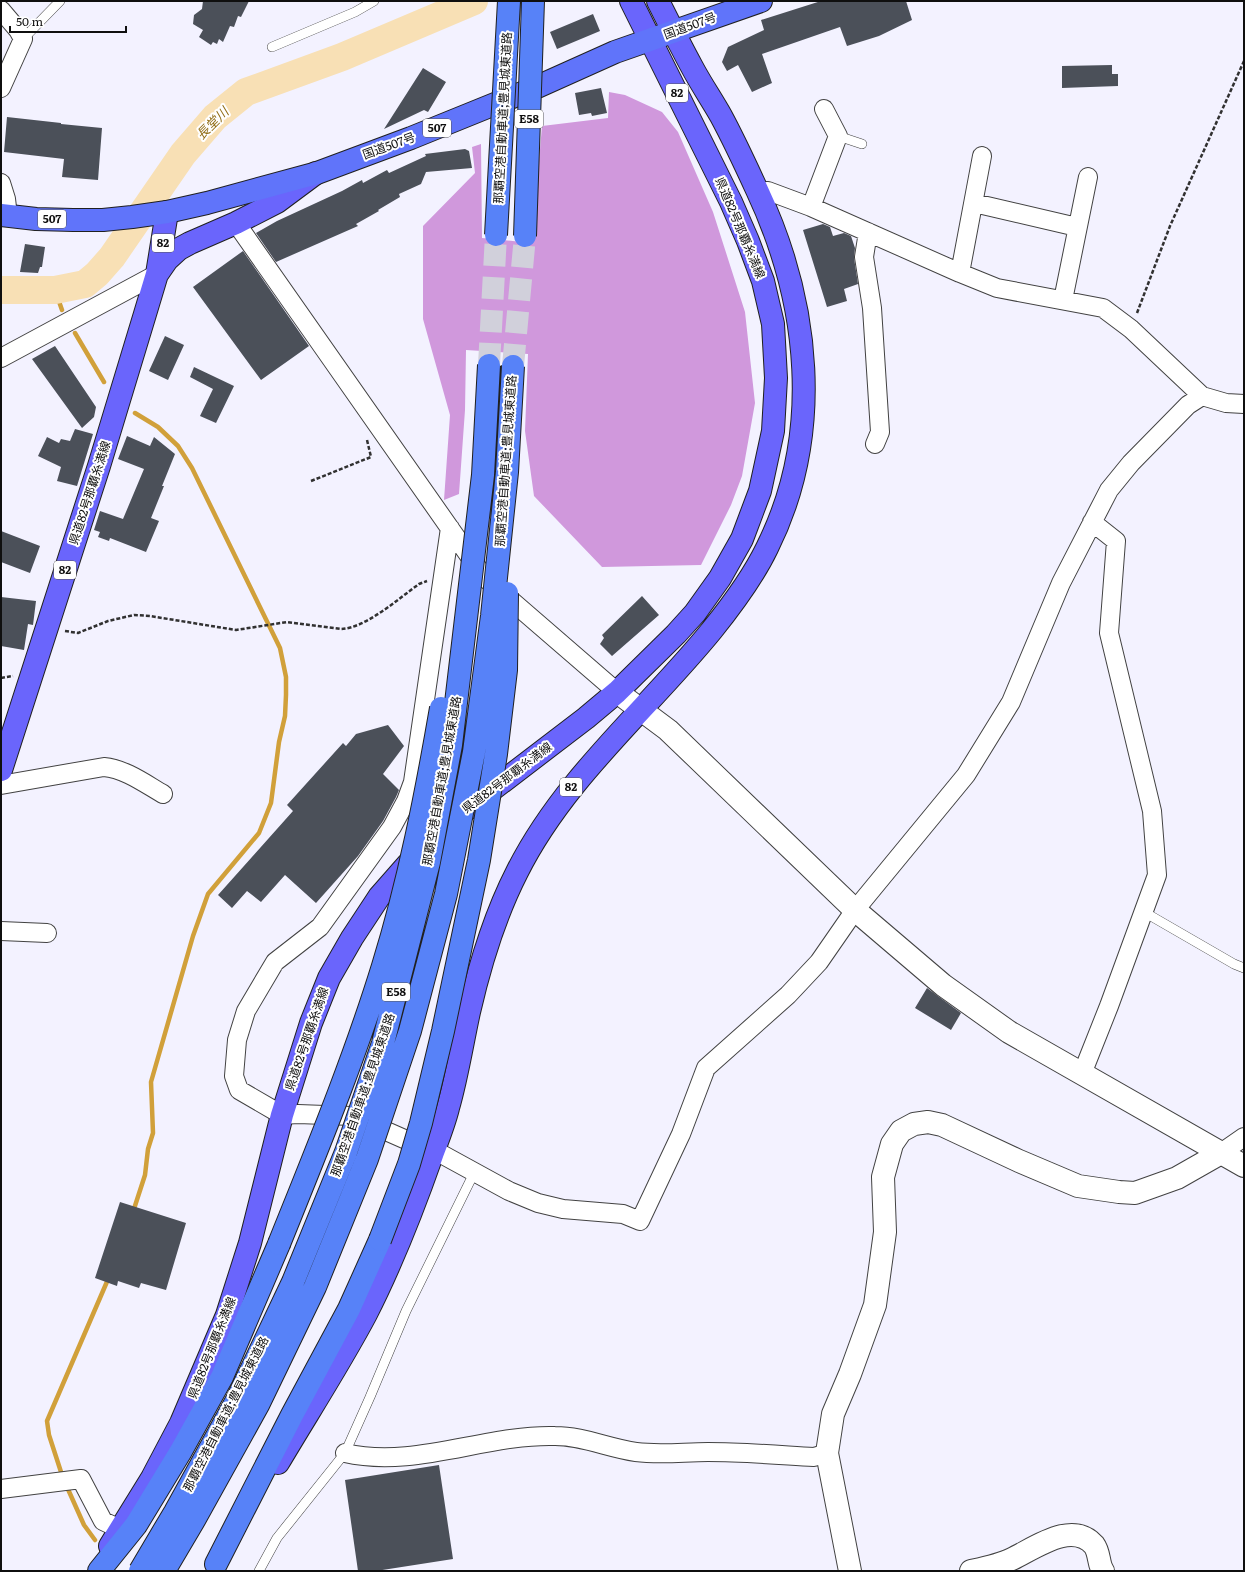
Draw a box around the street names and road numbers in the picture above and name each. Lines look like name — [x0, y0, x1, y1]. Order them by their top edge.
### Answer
street label: 国道507号 — [661, 7, 719, 43]
street label: 那覇空港自動車道;豊見城東道路 — [489, 32, 515, 204]
road number: 82 — [666, 84, 688, 102]
road number: E58 — [515, 110, 543, 128]
road number: 507 — [423, 119, 451, 137]
street label: 国道507号 — [360, 127, 418, 163]
street label: 県道82号那覇糸満線 — [711, 174, 770, 281]
road number: 507 — [38, 210, 66, 228]
road number: 82 — [152, 234, 174, 252]
street label: 那覇空港自動車道;豊見城東道路 — [490, 375, 520, 547]
street label: 県道82号那覇糸満線 — [64, 438, 114, 547]
road number: 82 — [54, 561, 76, 579]
street label: 那覇空港自動車道;豊見城東道路 — [417, 695, 465, 867]
street label: 県道82号那覇糸満線 — [458, 737, 555, 817]
road number: 82 — [560, 778, 582, 796]
road number: E58 — [382, 983, 410, 1001]
street label: 県道82号那覇糸満線 — [280, 984, 332, 1093]
street label: 那覇空港自動車道;豊見城東道路 — [326, 1010, 399, 1179]
street label: 県道82号那覇糸満線 — [182, 1294, 240, 1401]
street label: 那覇空港自動車道;豊見城東道路 — [178, 1333, 272, 1494]

